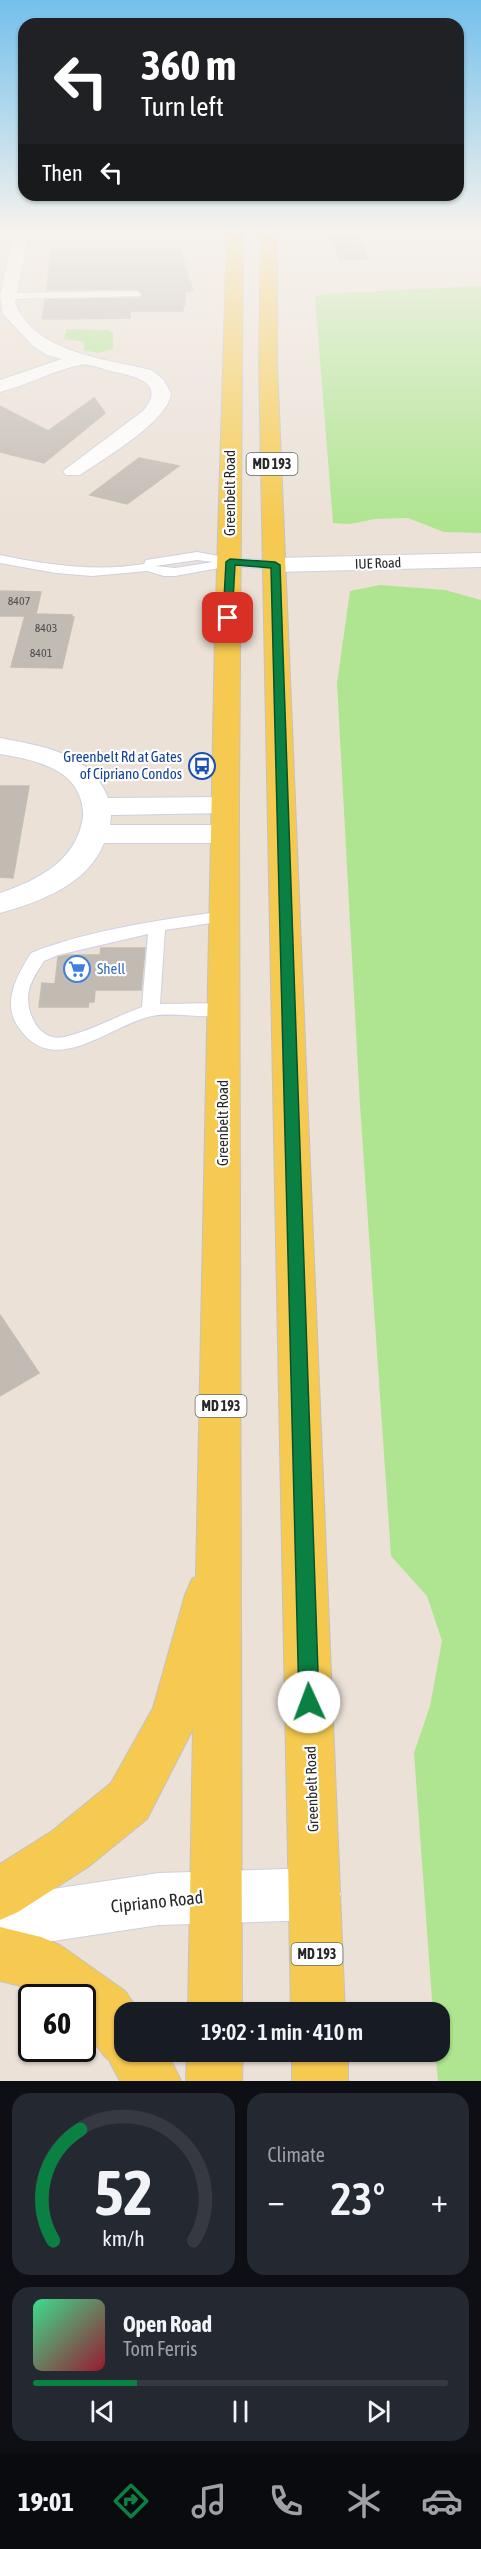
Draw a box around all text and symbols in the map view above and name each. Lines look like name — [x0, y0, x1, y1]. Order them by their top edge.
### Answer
text: 360 m — [141, 41, 236, 89]
icon: left — [42, 42, 120, 120]
text: Turn left — [141, 91, 224, 122]
icon: left — [95, 156, 128, 189]
text: Then — [42, 160, 83, 186]
street label: Greenbelt Road — [221, 450, 238, 536]
road number: MD 193 — [246, 453, 298, 475]
street label: IUE Road — [355, 554, 401, 572]
pin — [202, 592, 253, 643]
house number: 8407 — [8, 594, 31, 608]
icon: arrive — [211, 601, 244, 634]
house number: 8403 — [35, 621, 57, 635]
house number: 8401 — [30, 646, 53, 660]
place label: Greenbelt Rd at Gates of Cipriano Condos — [63, 748, 182, 782]
bus stop icon: Greenbelt Rd at Gates of Cipriano Condos — [187, 751, 217, 781]
supermarket icon: Shell — [62, 954, 92, 984]
place label: Shell — [97, 960, 125, 977]
street label: Greenbelt Road — [214, 1080, 231, 1166]
road number: MD 193 — [196, 1395, 246, 1417]
position arrow — [277, 1670, 341, 1734]
street label: Greenbelt Road — [302, 1746, 321, 1832]
street label: Cipriano Road — [110, 1886, 204, 1917]
road number: MD 193 — [292, 1943, 342, 1965]
speed limit sign: 60 — [18, 1984, 96, 2062]
text: 19:02 · 1 min · 410 m — [201, 2019, 363, 2045]
text: Climate — [268, 2143, 325, 2166]
text: 52 — [94, 2157, 153, 2228]
text: 23° — [330, 2173, 385, 2225]
text: − — [268, 2181, 285, 2219]
text: + — [431, 2181, 448, 2219]
text: km/h — [102, 2226, 145, 2251]
text: Open Road — [123, 2311, 212, 2337]
text: Tom Ferris — [123, 2337, 197, 2360]
icon: previous — [86, 2395, 119, 2428]
icon: pause — [224, 2395, 257, 2428]
icon: next — [362, 2395, 395, 2428]
icon: directions — [110, 2480, 152, 2522]
icon: music — [188, 2480, 230, 2522]
icon: phone — [265, 2480, 307, 2522]
icon: climate — [343, 2480, 385, 2522]
icon: car — [421, 2480, 463, 2522]
text: 19:01 — [18, 2486, 74, 2517]

